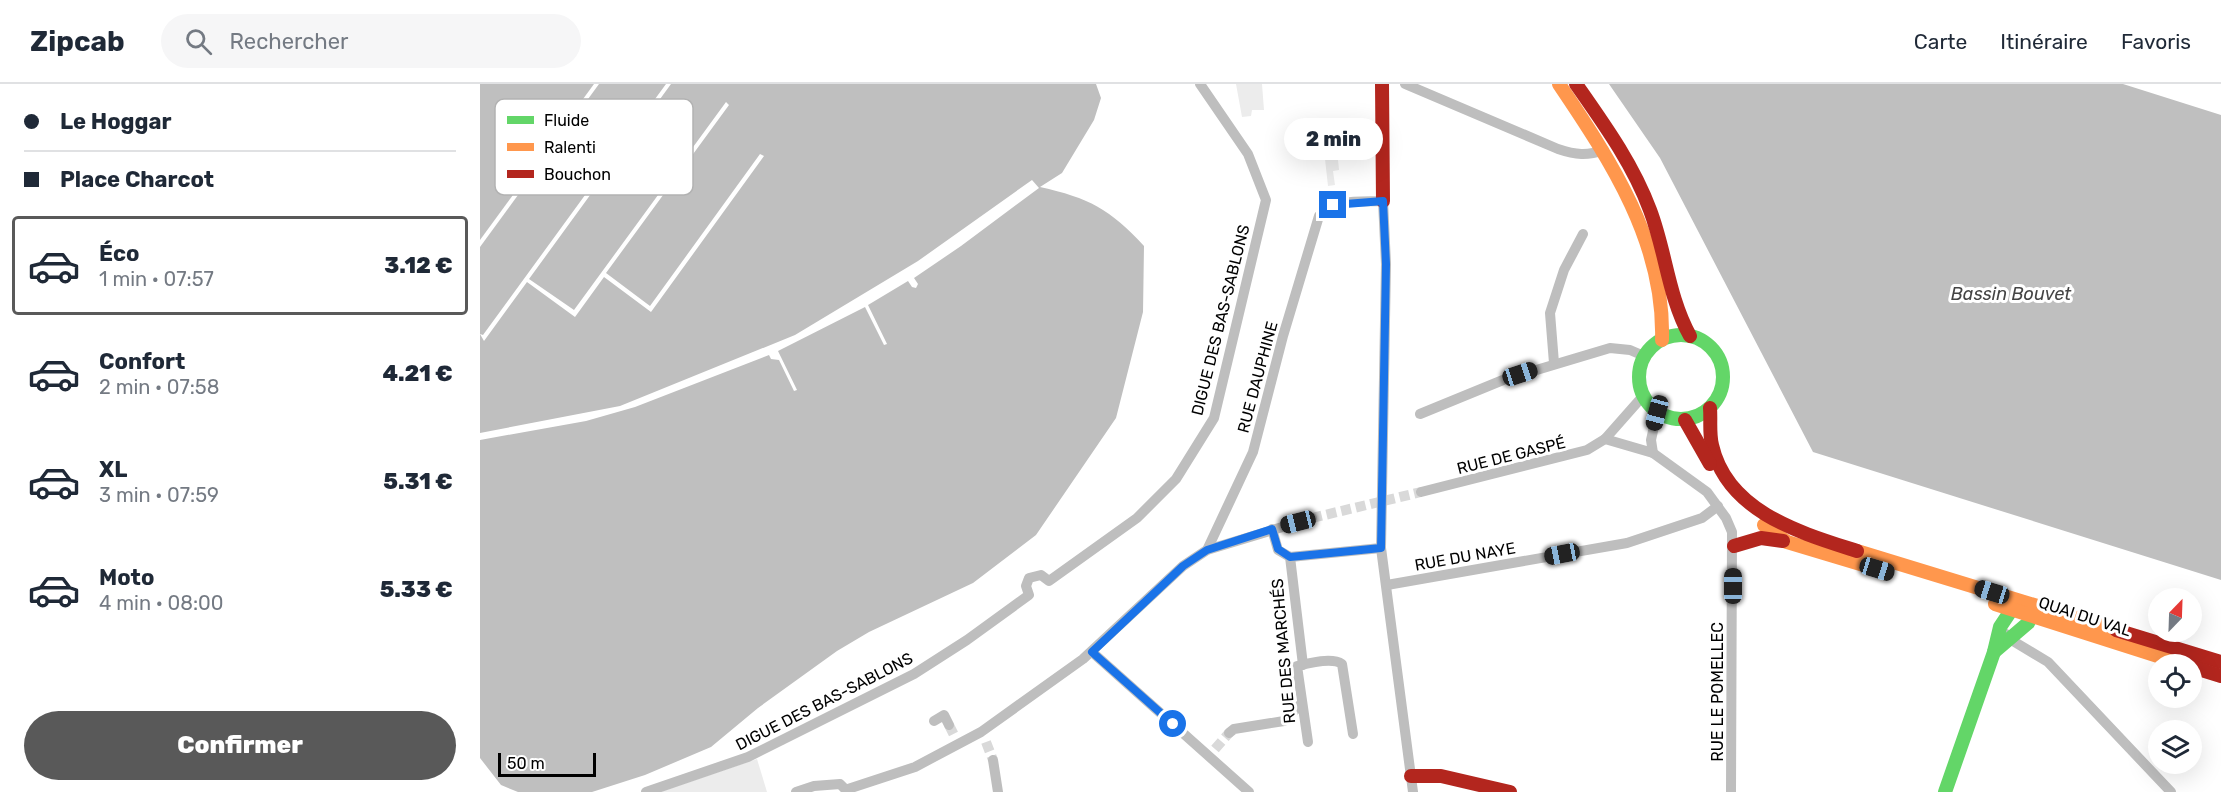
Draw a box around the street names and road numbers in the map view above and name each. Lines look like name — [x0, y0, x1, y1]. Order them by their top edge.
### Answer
street label: DIGUE DES BAS-SABLONS — [1188, 223, 1253, 418]
street label: RUE DAUPHINE — [1233, 319, 1282, 435]
street label: RUE DE GASPÉ — [1455, 433, 1567, 478]
street label: RUE DU NAYE — [1413, 538, 1517, 575]
street label: RUE DES MARCHÉS — [1268, 578, 1299, 724]
street label: QUAI DU VAL — [2036, 593, 2133, 640]
street label: RUE LE POMELLEC — [1708, 622, 1727, 762]
street label: DIGUE DES BAS-SABLONS — [733, 648, 916, 754]

